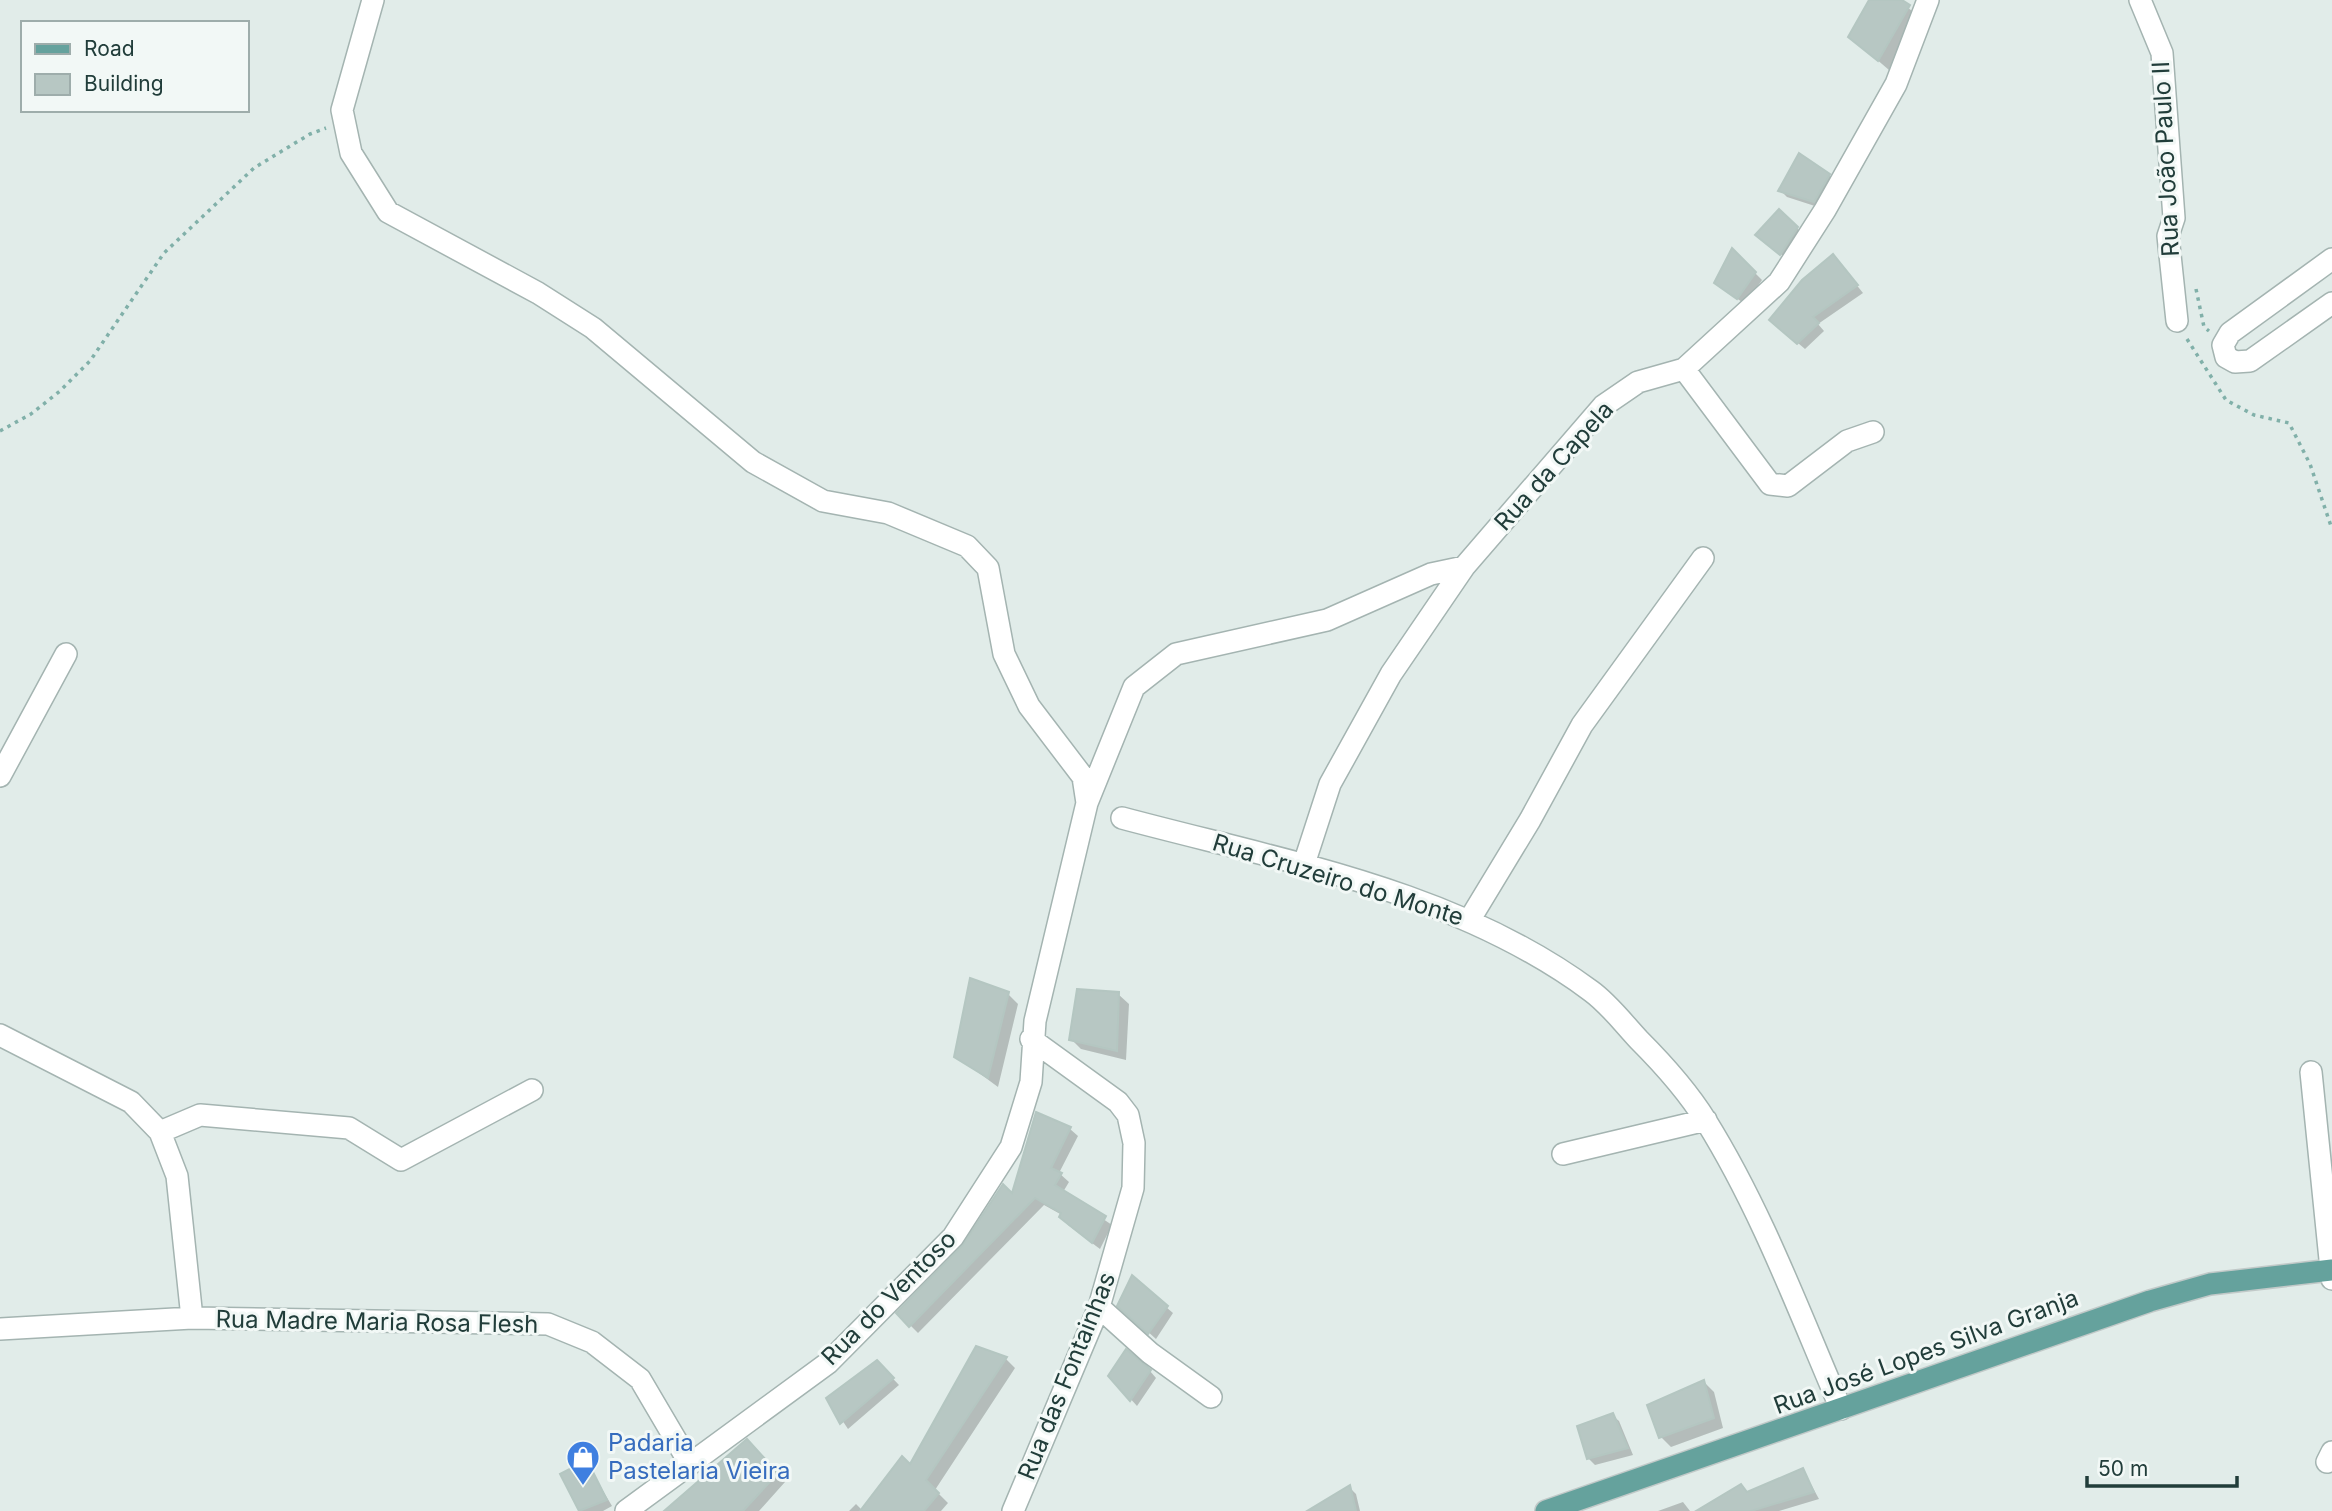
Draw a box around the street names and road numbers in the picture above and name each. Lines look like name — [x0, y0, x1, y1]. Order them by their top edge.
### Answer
street label: Rua João Paulo II — [2146, 61, 2185, 257]
street label: Rua da Capela — [1488, 395, 1619, 536]
street label: Rua Cruzeiro do Monte — [1209, 828, 1467, 932]
street label: Rua do Ventoso — [815, 1224, 962, 1371]
street label: Rua das Fontainhas — [1012, 1268, 1121, 1484]
street label: Rua José Lopes Silva Granja — [1770, 1283, 2082, 1420]
street label: Rua Madre Maria Rosa Flesh — [215, 1304, 539, 1339]

